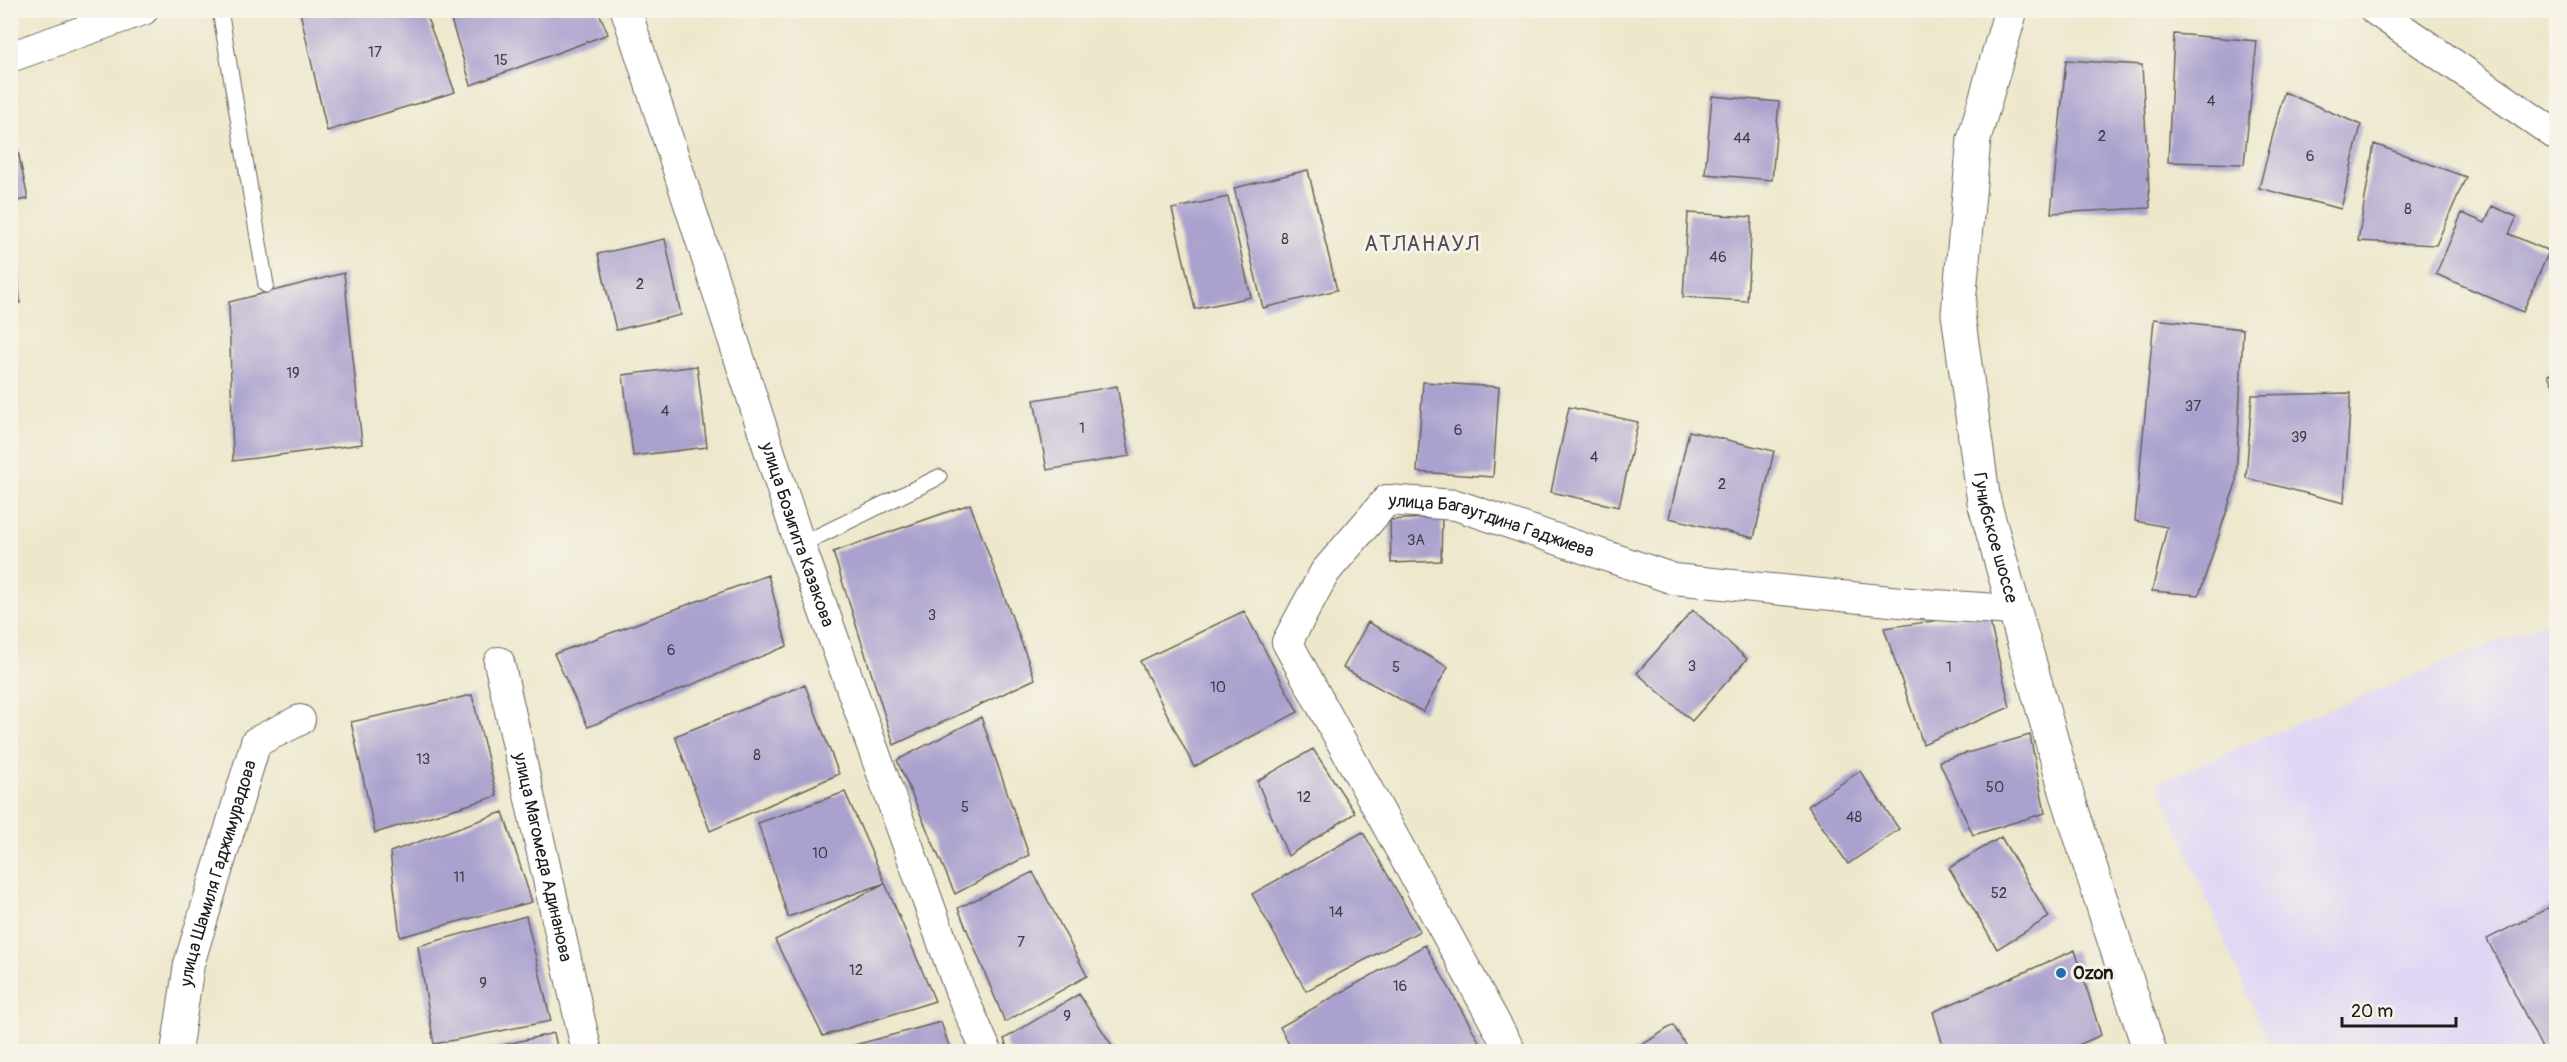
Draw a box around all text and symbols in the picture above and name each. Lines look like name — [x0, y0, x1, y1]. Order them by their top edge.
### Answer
house number: 17 — [368, 43, 382, 62]
house number: 15 — [494, 51, 508, 70]
house number: 4 — [2207, 92, 2216, 111]
house number: 2 — [2098, 127, 2106, 146]
house number: 44 — [1733, 129, 1751, 148]
house number: 6 — [2306, 147, 2314, 166]
house number: 8 — [2404, 200, 2412, 219]
house number: 8 — [1281, 230, 1289, 249]
district label: АТЛАНАУЛ — [1364, 231, 1480, 258]
house number: 46 — [1709, 248, 1727, 267]
house number: 2 — [636, 275, 644, 294]
house number: 19 — [286, 364, 300, 383]
house number: 37 — [2185, 397, 2201, 416]
house number: 4 — [661, 402, 670, 421]
house number: 1 — [1079, 419, 1085, 438]
house number: 6 — [1454, 421, 1462, 440]
house number: 39 — [2291, 428, 2307, 447]
street label: улица Бозигита Казакова — [755, 439, 839, 630]
house number: 4 — [1590, 448, 1599, 467]
street label: Гунибское шоссе — [1968, 471, 2023, 606]
house number: 2 — [1718, 475, 1726, 494]
street label: улица Багаутдина Гаджиева — [1387, 489, 1597, 563]
house number: 3А — [1407, 531, 1425, 550]
house number: 3 — [928, 606, 936, 625]
house number: 6 — [667, 641, 675, 660]
house number: 3 — [1688, 657, 1696, 676]
house number: 5 — [1392, 658, 1400, 677]
house number: 1 — [1946, 658, 1952, 677]
house number: 10 — [1210, 678, 1226, 697]
house number: 8 — [753, 746, 761, 765]
house number: 13 — [416, 750, 430, 769]
street label: улица Магомеда Адинанова — [508, 750, 577, 964]
street label: улица Шамиля Гаджимурадова — [175, 757, 262, 989]
house number: 50 — [1986, 778, 2004, 797]
house number: 12 — [1297, 788, 1311, 807]
house number: 5 — [961, 798, 969, 817]
house number: 48 — [1846, 808, 1863, 827]
house number: 10 — [812, 844, 828, 863]
house number: 11 — [453, 868, 465, 887]
house number: 52 — [1991, 884, 2007, 903]
house number: 14 — [1329, 903, 1344, 922]
house number: 7 — [1017, 933, 1025, 952]
house number: 12 — [849, 961, 863, 980]
place label: Ozon — [2073, 962, 2113, 985]
marker: Ozon — [2054, 966, 2068, 980]
house number: 9 — [479, 974, 487, 993]
house number: 16 — [1393, 977, 1407, 996]
scale bar — [2342, 990, 2456, 1028]
text: 20 m — [2351, 1000, 2393, 1023]
house number: 9 — [1063, 1007, 1071, 1026]

